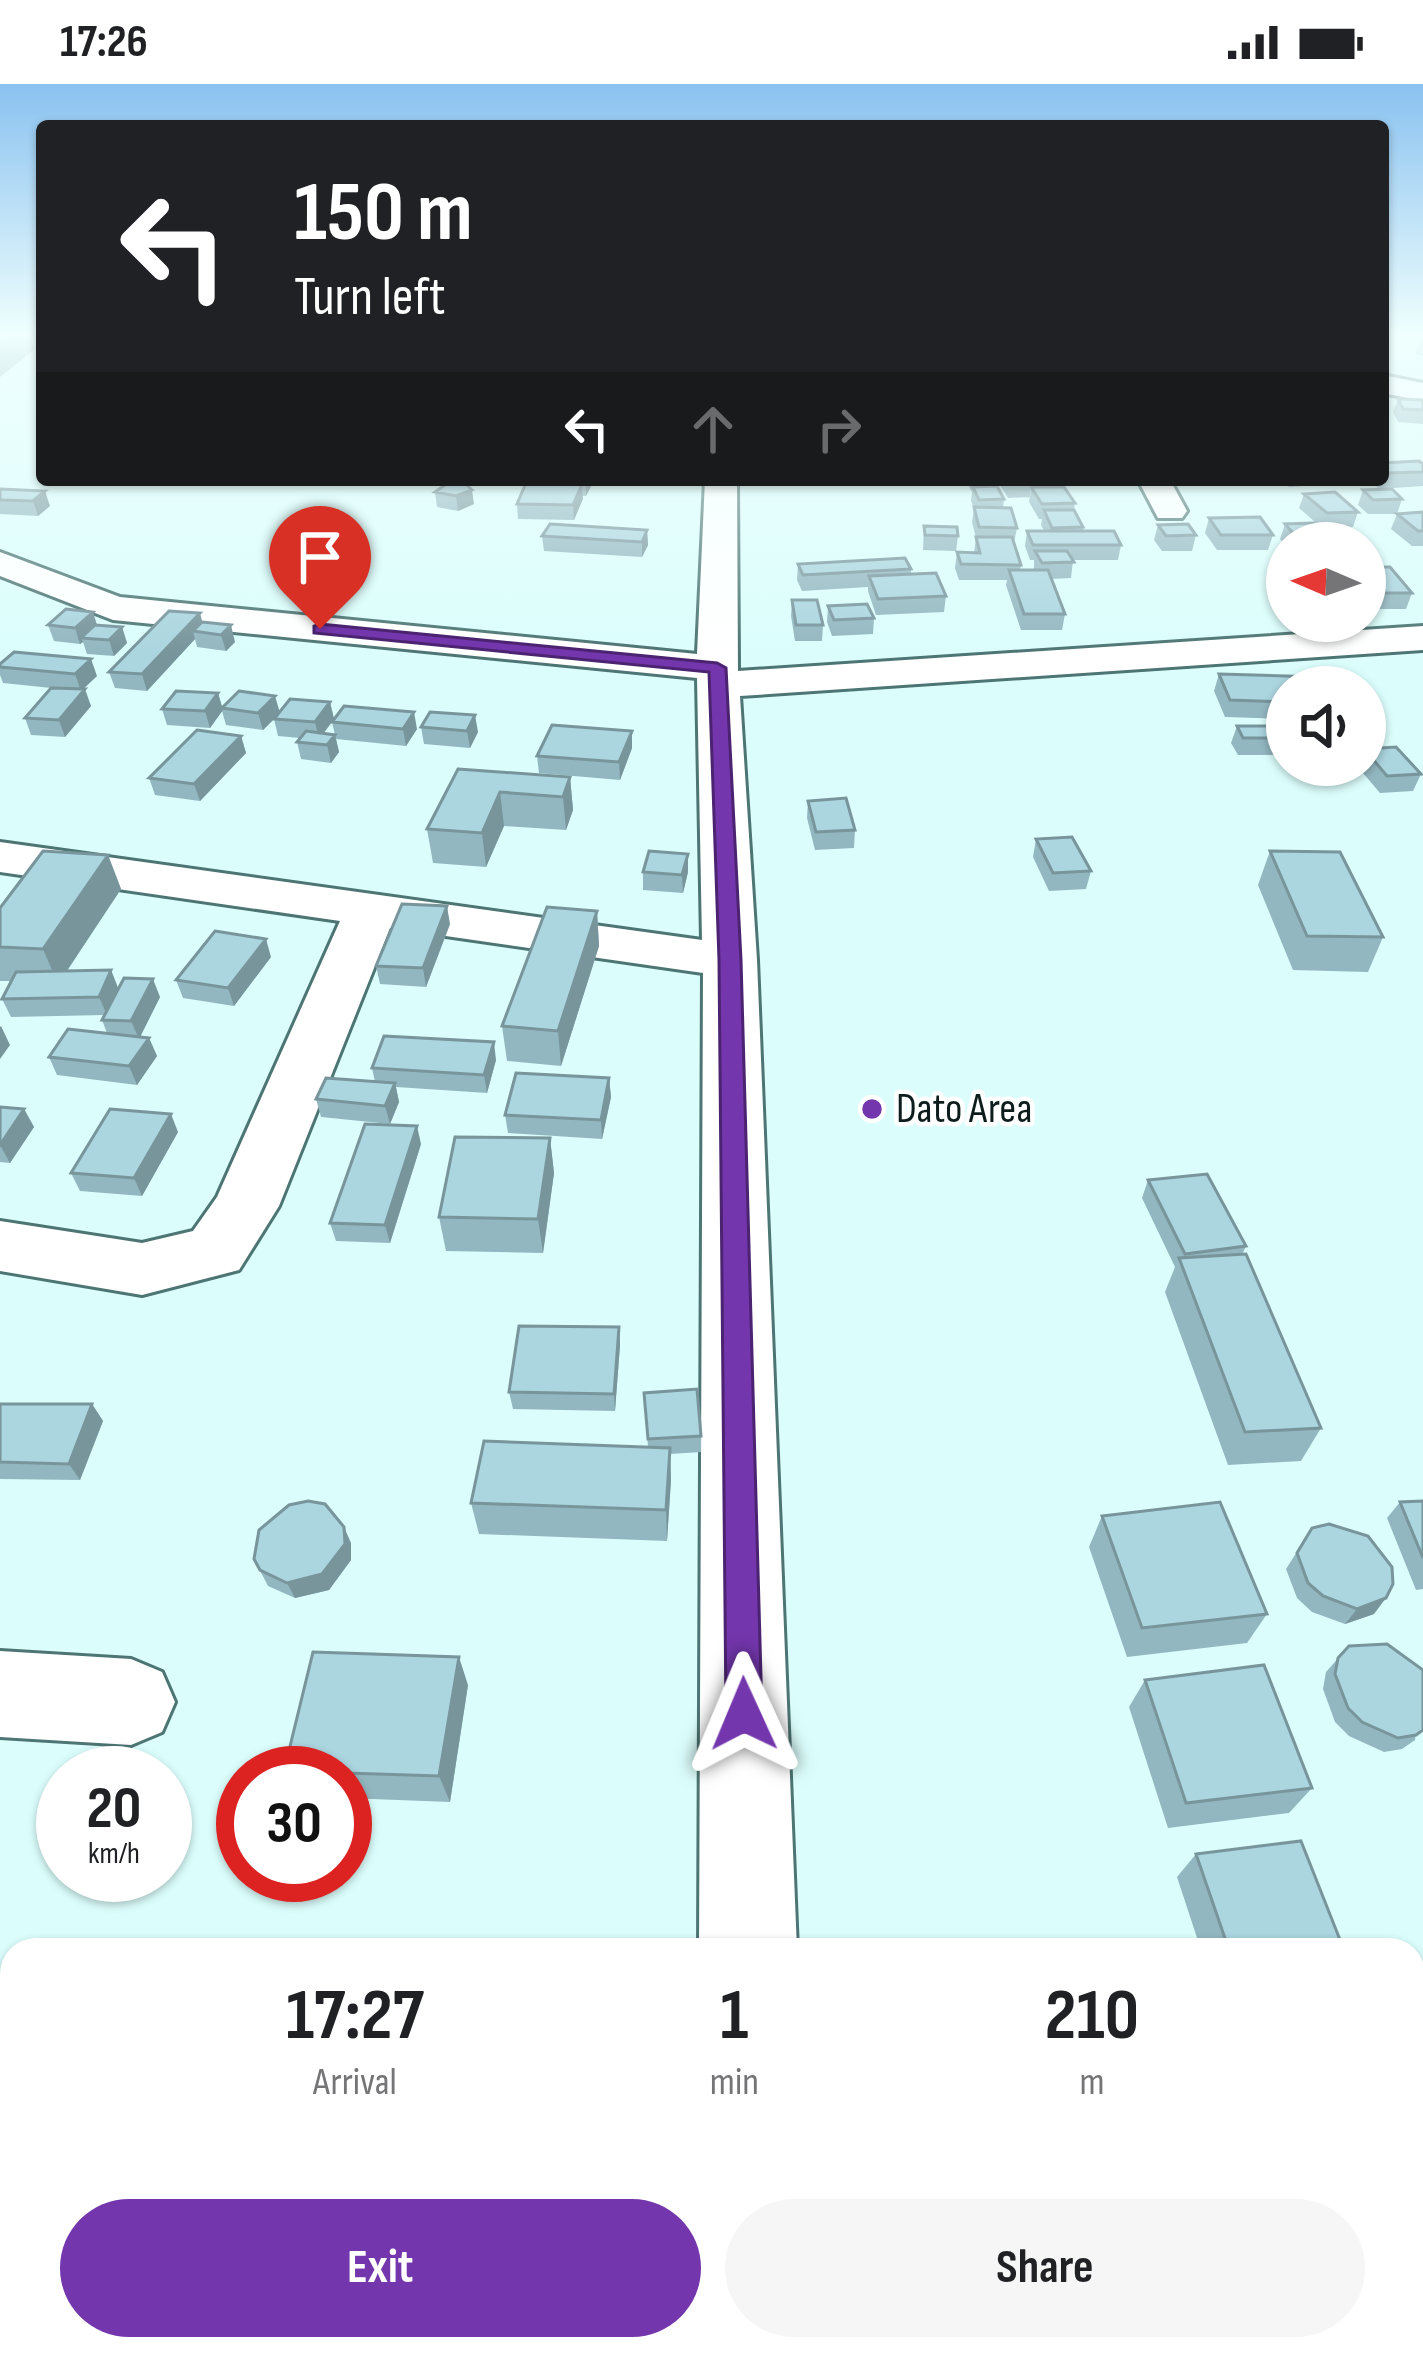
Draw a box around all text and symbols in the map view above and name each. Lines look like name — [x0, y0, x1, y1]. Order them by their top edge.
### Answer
text: 17:26 — [60, 15, 148, 70]
text: 150 m — [294, 163, 473, 264]
icon: left — [96, 168, 252, 324]
text: Turn left — [294, 265, 446, 330]
icon: left — [554, 396, 620, 462]
icon: ahead — [680, 396, 746, 462]
icon: right — [806, 396, 872, 462]
pin — [269, 506, 371, 629]
north arrow — [1266, 522, 1386, 642]
map controls — [1266, 522, 1386, 786]
icon: arrive — [287, 524, 353, 590]
button: sound — [1266, 666, 1386, 786]
place label: Dato Area — [896, 1084, 1032, 1135]
marker: Dato Area — [859, 1096, 885, 1122]
position arrow — [681, 1651, 807, 1777]
speed limit sign: 30 — [216, 1746, 372, 1902]
text: 20 — [87, 1773, 141, 1845]
text: km/h — [88, 1836, 140, 1872]
text: 17:27 — [286, 1973, 424, 2060]
text: 1 — [720, 1973, 748, 2060]
text: 210 — [1045, 1973, 1139, 2060]
text: Arrival — [313, 2059, 397, 2106]
text: min — [710, 2059, 759, 2106]
text: m — [1079, 2059, 1104, 2106]
button: Exit — [60, 2199, 701, 2337]
button: Share — [725, 2199, 1365, 2337]

